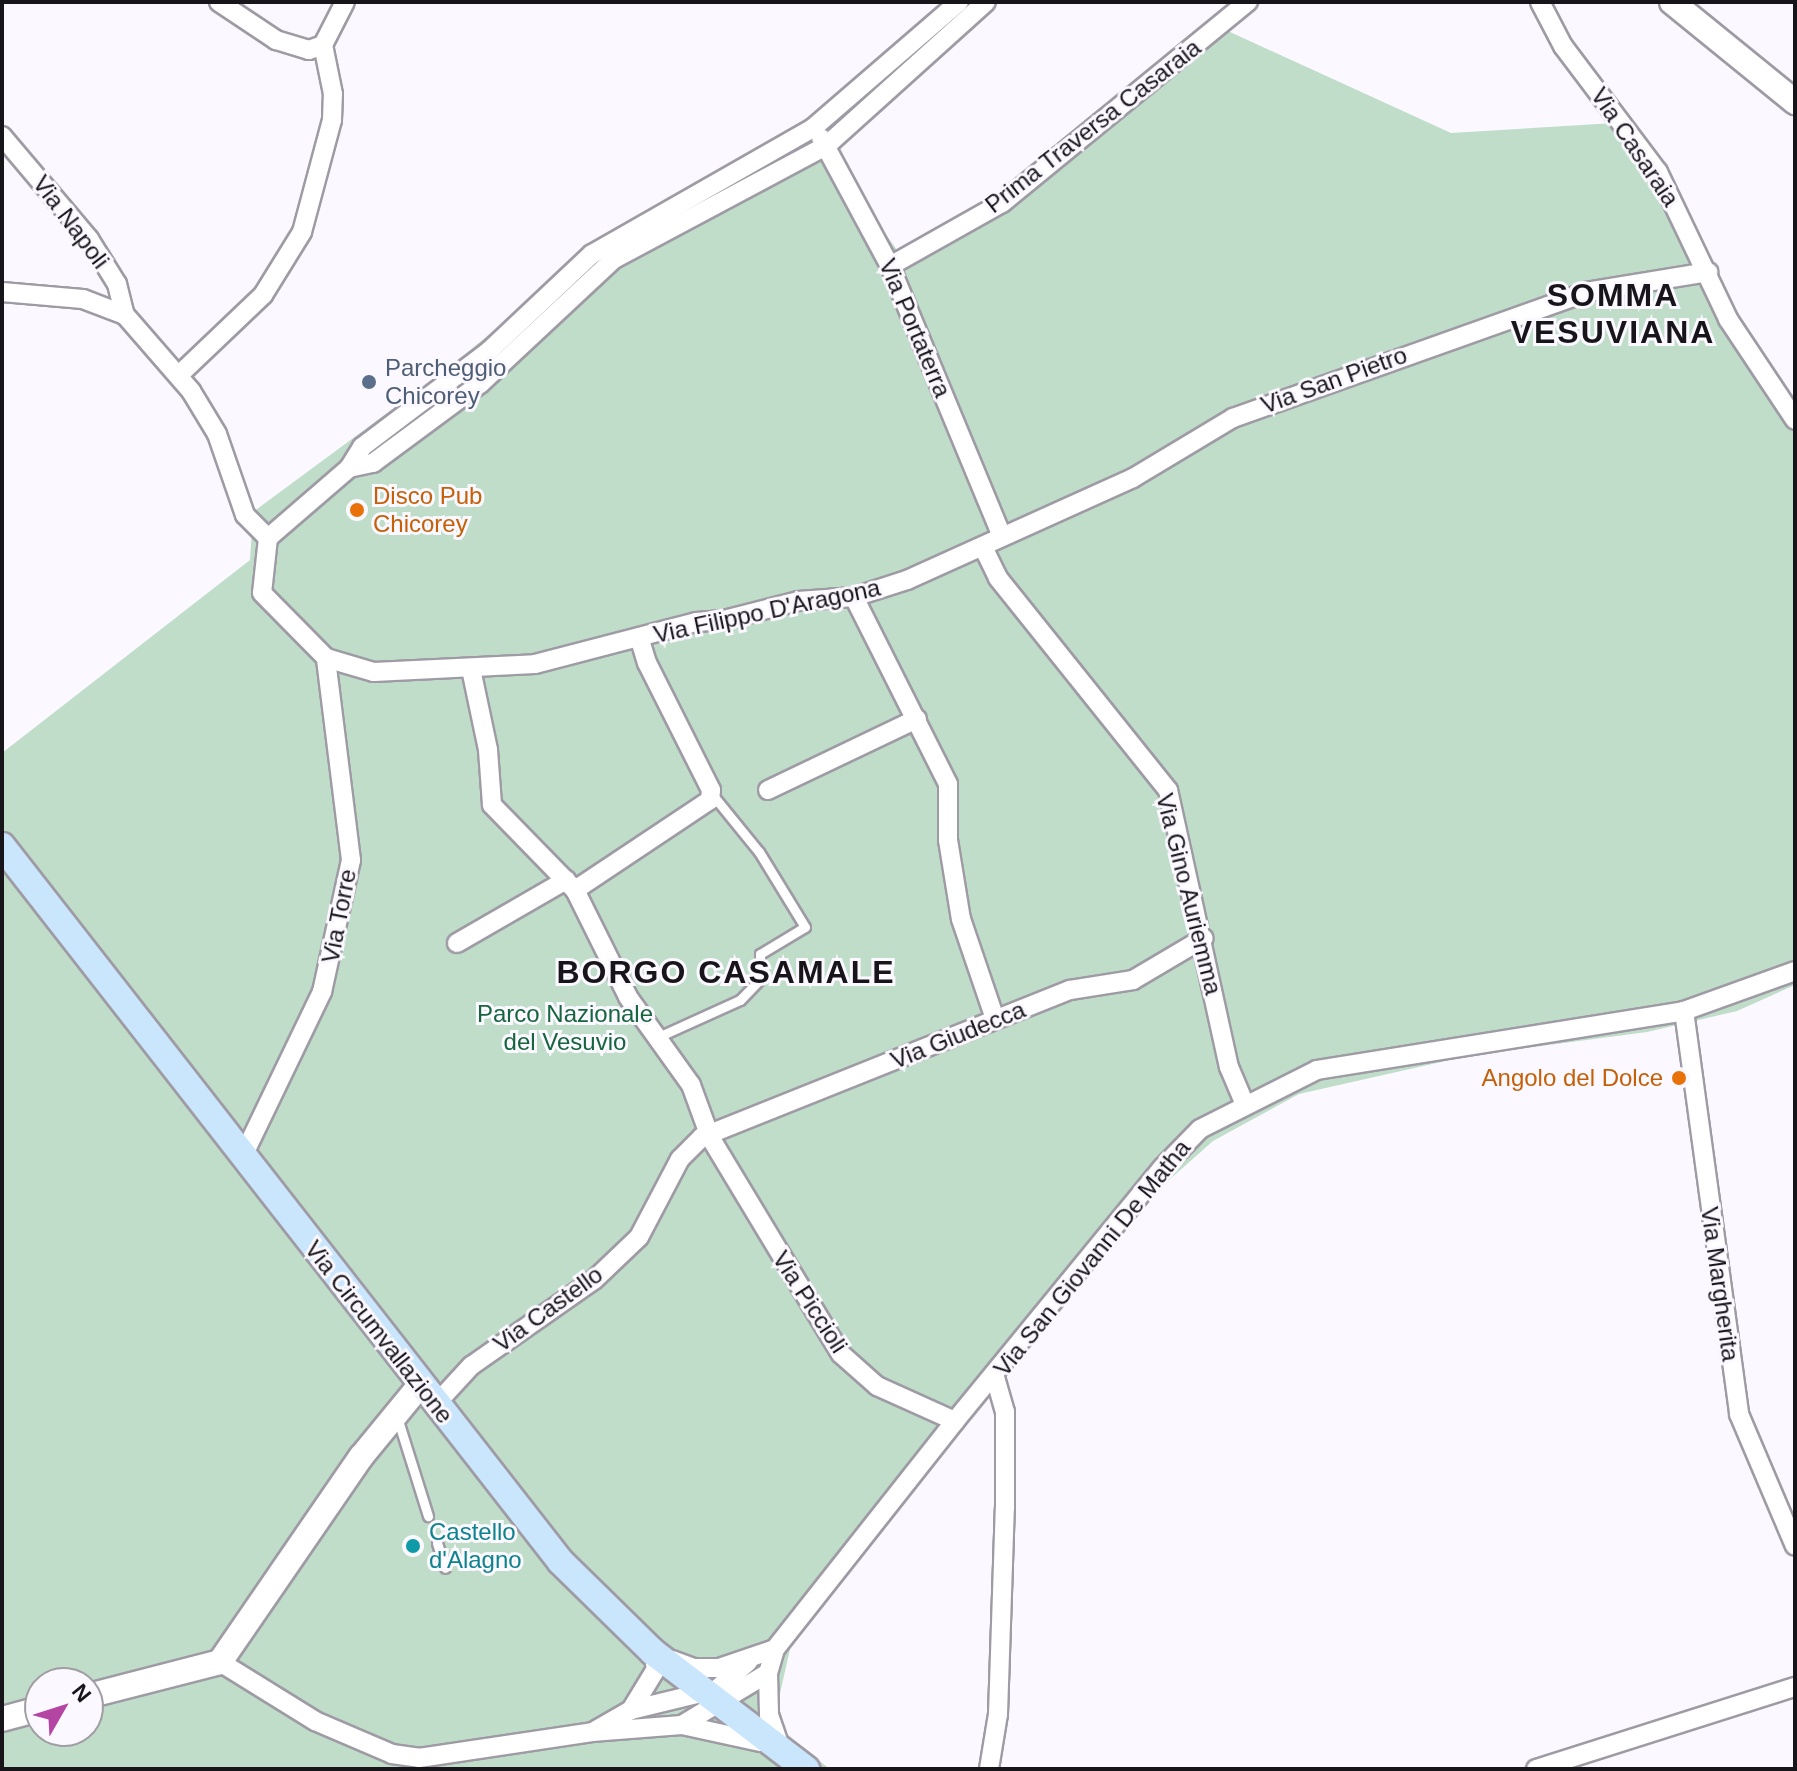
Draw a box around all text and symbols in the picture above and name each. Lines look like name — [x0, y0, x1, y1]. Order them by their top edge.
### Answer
street label: Prima Traversa Casaraia — [979, 33, 1207, 219]
street label: Via Casaraia — [1585, 82, 1685, 212]
street label: Via Napoli — [27, 170, 115, 274]
street label: Via Portaterra — [873, 254, 957, 402]
district label: SOMMA VESUVIANA — [1511, 277, 1715, 352]
street label: Via San Pietro — [1257, 340, 1411, 420]
place label: Parcheggio Chicorey — [385, 354, 506, 410]
marker: Parcheggio Chicorey — [360, 373, 378, 391]
place label: Disco Pub Chicorey — [373, 482, 482, 538]
marker: Disco Pub Chicorey — [348, 501, 366, 519]
street label: Via Filippo D'Aragona — [651, 573, 883, 649]
street label: Via Gino Auriemma — [1150, 790, 1228, 998]
street label: Via Torre — [316, 866, 362, 966]
district label: BORGO CASAMALE — [556, 953, 896, 991]
street label: Via Giudecca — [887, 995, 1029, 1075]
park label: Parco Nazionale del Vesuvio — [477, 1000, 653, 1056]
place label: Angolo del Dolce — [1482, 1064, 1663, 1092]
marker: Angolo del Dolce — [1670, 1069, 1688, 1087]
street label: Via San Giovanni De Matha — [988, 1134, 1196, 1382]
street label: Via Margherita — [1695, 1205, 1745, 1363]
street label: Via Circumvallazione — [299, 1235, 459, 1429]
street label: Via Piccioli — [766, 1246, 854, 1358]
street label: Via Castello — [488, 1260, 608, 1358]
place label: Castello d'Alagno — [429, 1518, 522, 1574]
marker: Castello d'Alagno — [404, 1537, 422, 1555]
north arrow — [24, 1667, 104, 1747]
text: N — [67, 1679, 96, 1707]

